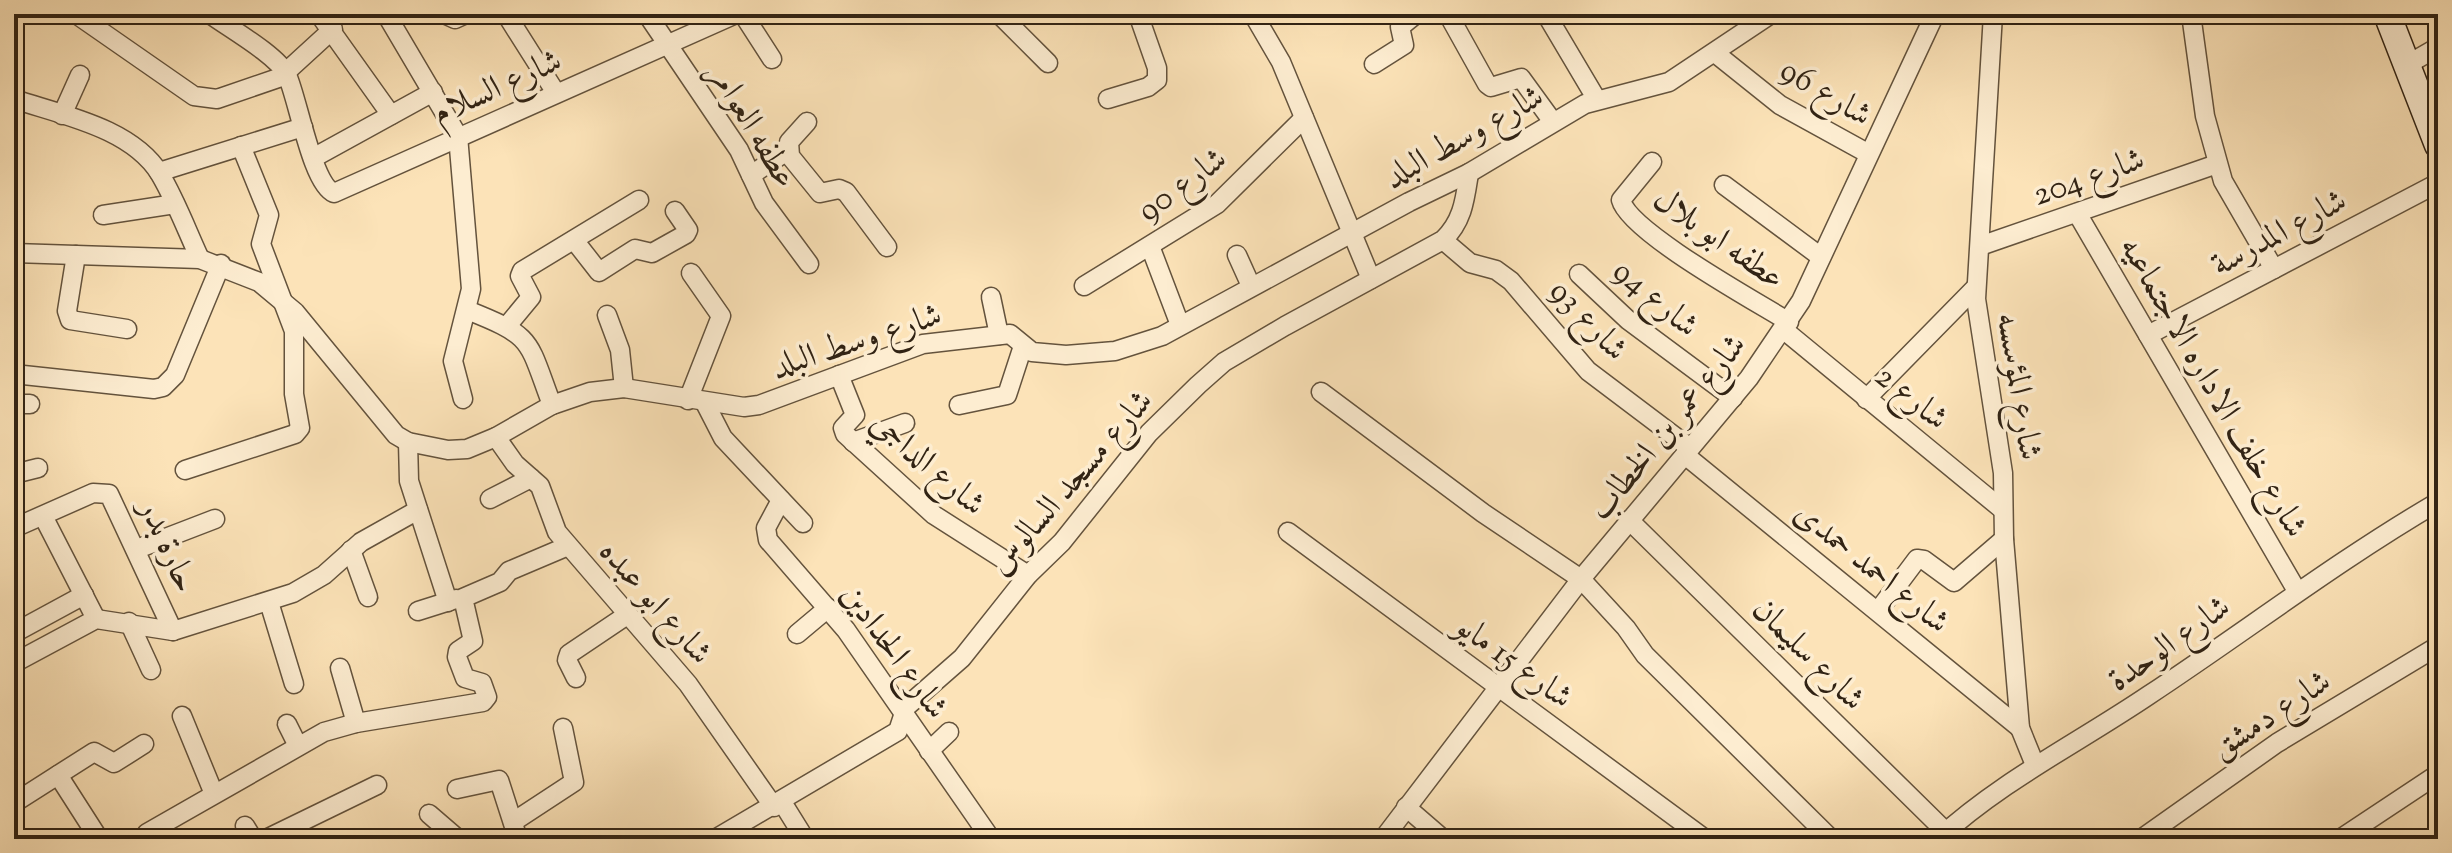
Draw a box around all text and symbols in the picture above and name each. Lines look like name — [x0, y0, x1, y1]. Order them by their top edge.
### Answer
street label: شارع السلام — [425, 38, 571, 140]
street label: شارع 96 — [1769, 47, 1881, 142]
street label: عطفه العوامر — [694, 53, 808, 199]
street label: شارع وسط البلد — [1376, 74, 1554, 203]
street label: شارع 90 — [1128, 136, 1239, 236]
street label: شارع 204 — [2026, 136, 2152, 221]
street label: عطفه ابو بلال — [1642, 176, 1794, 303]
street label: شارع المدرسة — [2203, 178, 2357, 291]
street label: شارع خلف الاداره الاجتماعيه — [2105, 228, 2318, 548]
street label: شارع 94 — [1600, 249, 1709, 351]
street label: شارع 93 — [1536, 269, 1638, 374]
street label: شارع وسط البلد — [766, 292, 949, 394]
street label: شارع المؤسسه — [1981, 309, 2053, 464]
street label: شارع عمر بن الخطاب — [1578, 324, 1760, 533]
street label: شارع 2 — [1863, 354, 1958, 444]
street label: شارع مسجد السالوس — [977, 380, 1167, 588]
street label: شارع الداجي — [857, 400, 995, 530]
street label: حارة بدر — [123, 489, 209, 601]
street label: شارع احمد حمدى — [1781, 490, 1959, 648]
street label: شارع ابو عبده — [585, 530, 723, 677]
street label: شارع الحدادين — [826, 574, 959, 731]
street label: شارع الوحدة — [2098, 585, 2242, 706]
street label: شارع سليمان — [1739, 587, 1876, 724]
street label: شارع 15 مايو — [1441, 601, 1582, 723]
street label: شارع دمشق — [2202, 659, 2342, 774]

